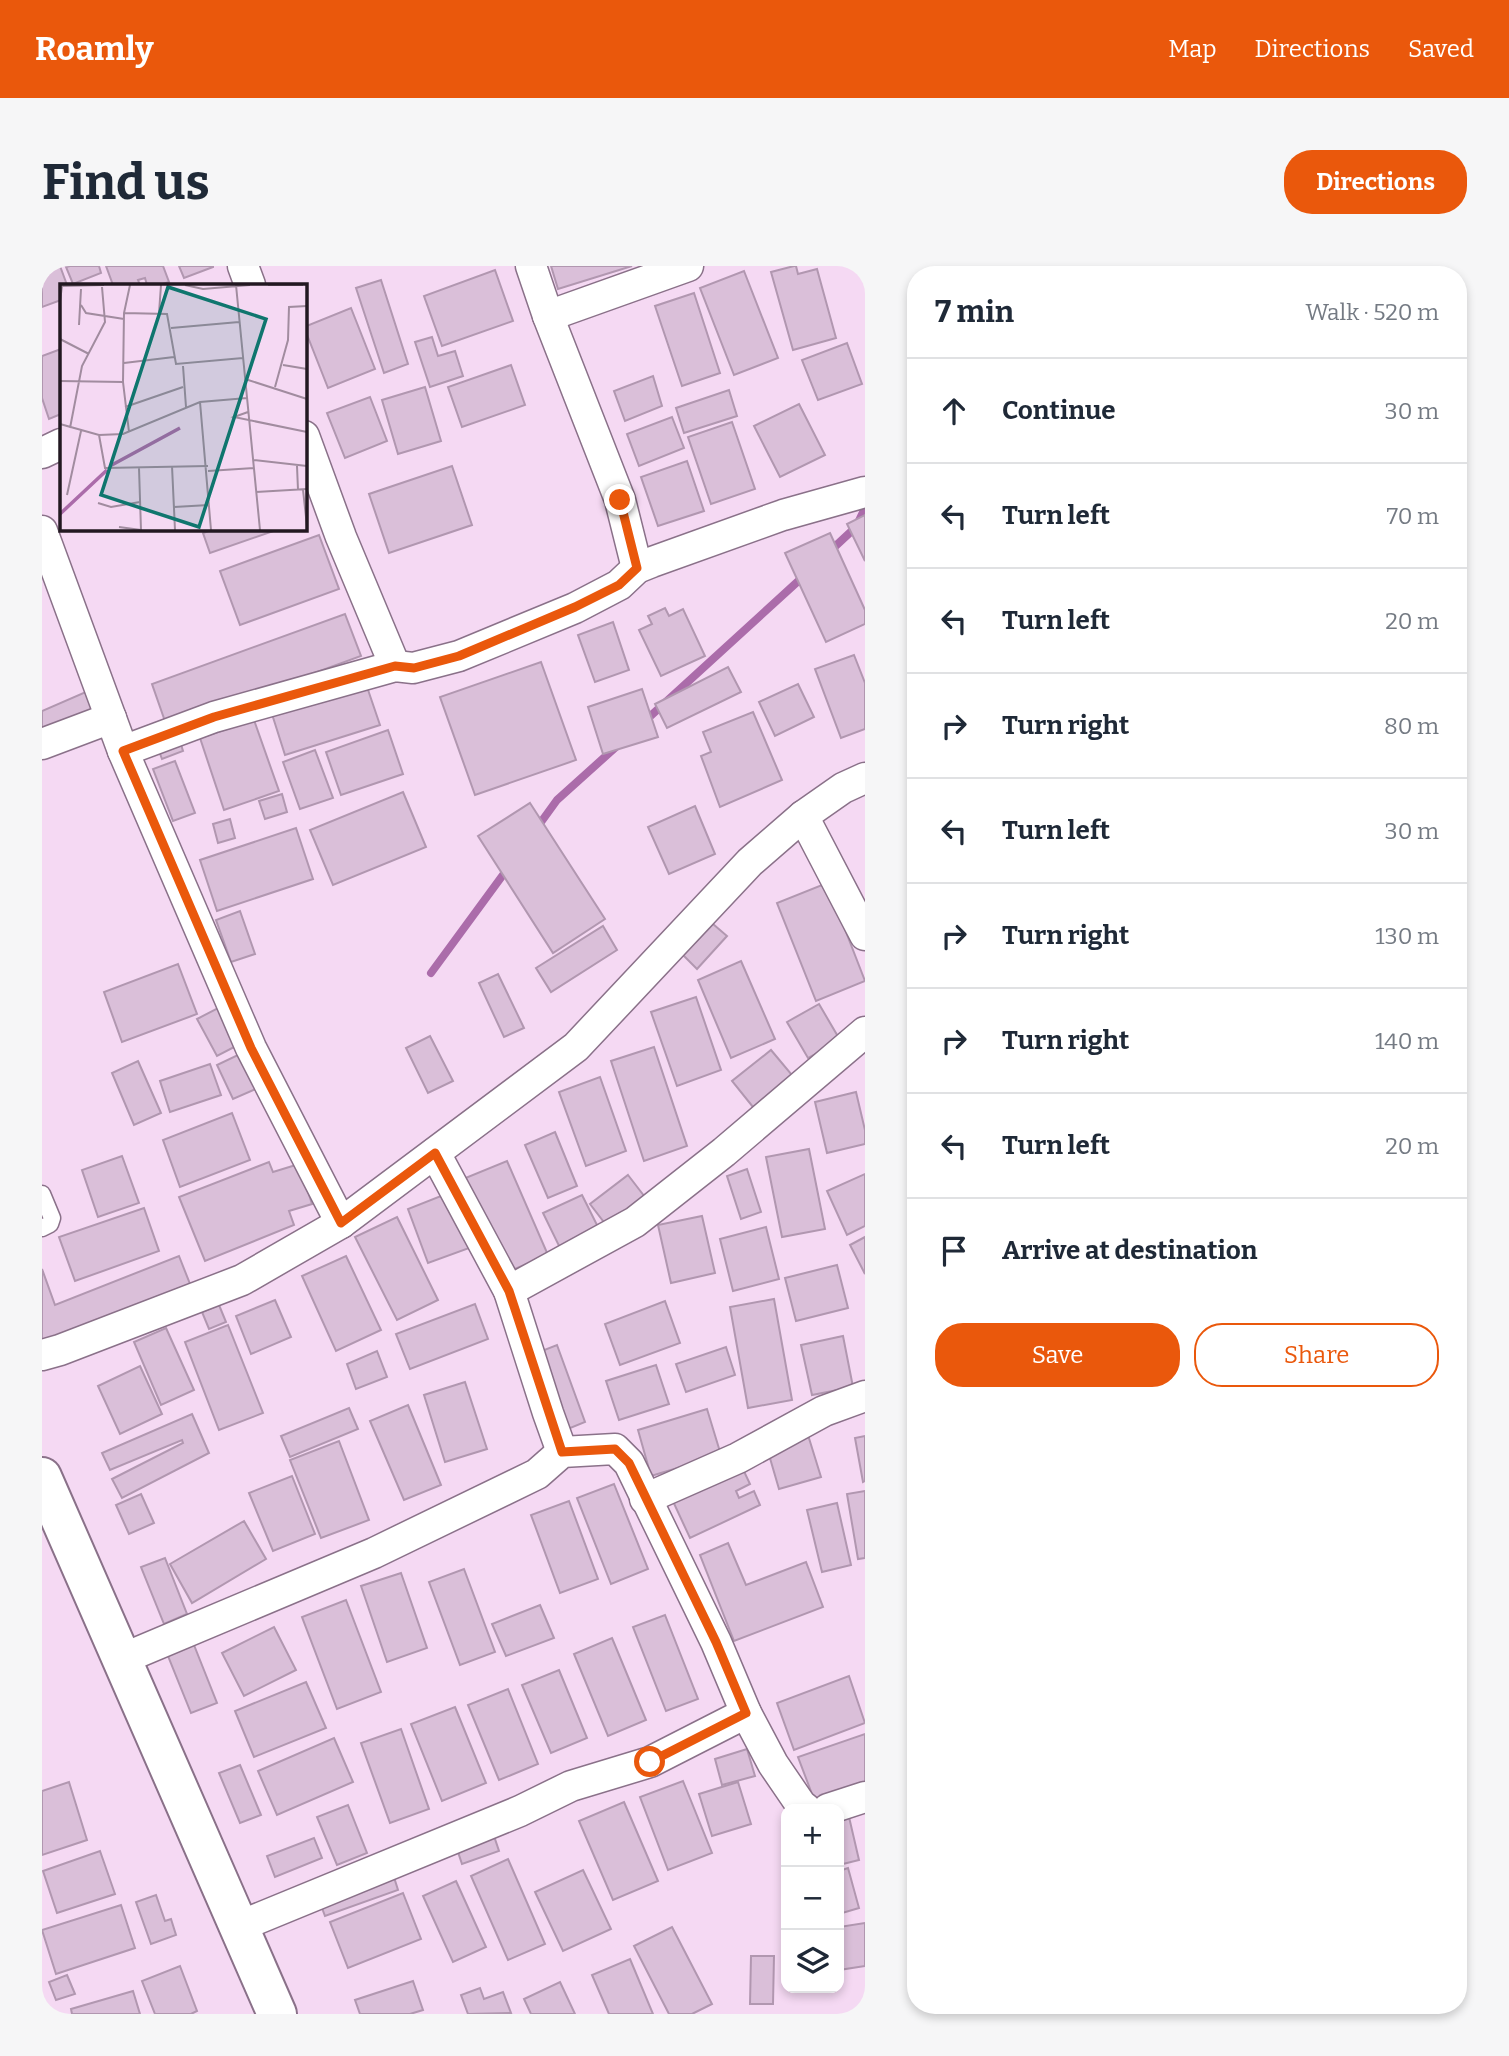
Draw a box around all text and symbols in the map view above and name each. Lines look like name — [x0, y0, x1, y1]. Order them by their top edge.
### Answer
text: Roamly — [35, 29, 154, 69]
text: Map — [1168, 35, 1217, 63]
text: Directions — [1255, 35, 1370, 63]
text: Saved — [1408, 35, 1474, 63]
button: Directions — [1284, 150, 1467, 214]
text: Find us — [42, 153, 210, 212]
inset map — [60, 284, 306, 530]
text: 7 min — [935, 294, 1014, 330]
text: Walk · 520 m — [1305, 298, 1439, 326]
icon: ahead — [935, 392, 973, 430]
text: Continue — [1002, 395, 1116, 426]
text: 30 m — [1385, 397, 1439, 425]
route end — [604, 484, 635, 515]
icon: left — [935, 497, 973, 535]
text: Turn left — [1002, 500, 1110, 531]
text: 70 m — [1387, 502, 1439, 530]
icon: left — [935, 602, 973, 640]
text: Turn left — [1002, 605, 1110, 636]
text: 20 m — [1385, 607, 1439, 635]
icon: right — [935, 707, 973, 745]
text: Turn right — [1002, 710, 1129, 741]
text: 80 m — [1384, 712, 1439, 740]
icon: left — [935, 812, 973, 850]
text: Turn left — [1002, 815, 1110, 846]
text: 30 m — [1385, 817, 1439, 845]
icon: right — [935, 917, 973, 955]
text: Turn right — [1002, 920, 1129, 951]
text: 130 m — [1375, 922, 1439, 950]
icon: right — [935, 1022, 973, 1060]
text: Turn right — [1002, 1025, 1129, 1056]
text: 140 m — [1375, 1027, 1439, 1055]
icon: left — [935, 1127, 973, 1165]
text: Turn left — [1002, 1130, 1110, 1161]
text: 20 m — [1385, 1132, 1439, 1160]
icon: arrive — [935, 1232, 973, 1270]
text: Arrive at destination — [1002, 1235, 1257, 1266]
button: Save — [935, 1323, 1180, 1387]
button: Share — [1194, 1323, 1439, 1387]
route start — [634, 1746, 665, 1777]
map controls — [781, 1804, 844, 1993]
button: + — [781, 1804, 844, 1867]
button: − — [781, 1867, 844, 1930]
button: layers — [781, 1930, 844, 1993]

